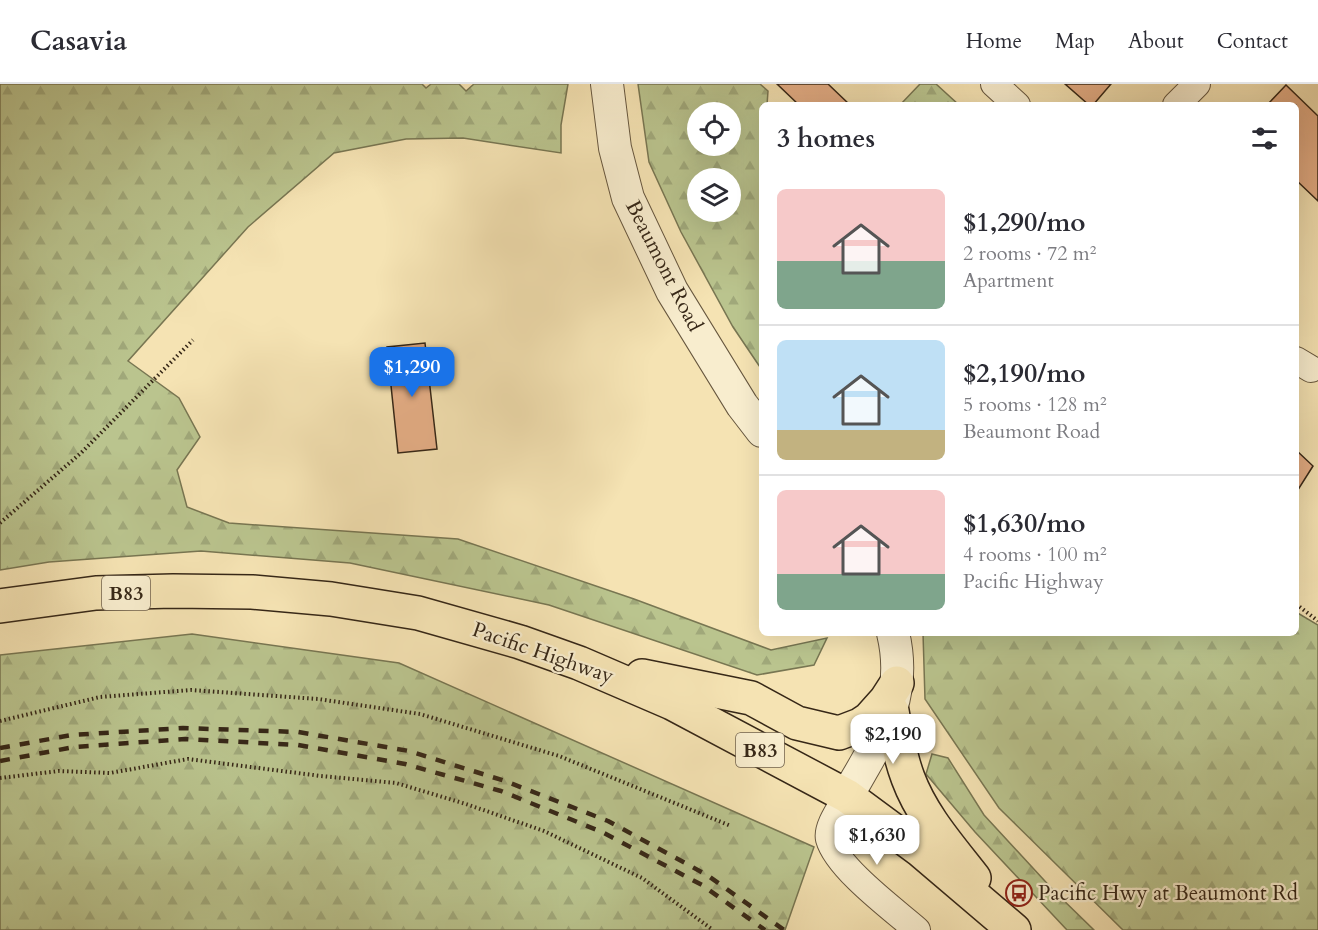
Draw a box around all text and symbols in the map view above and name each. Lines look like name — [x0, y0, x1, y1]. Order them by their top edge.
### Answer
text: Casavia — [30, 22, 127, 60]
text: Home — [966, 27, 1022, 56]
text: Map — [1055, 27, 1095, 56]
text: About — [1128, 27, 1184, 56]
text: Contact — [1217, 27, 1288, 56]
map controls — [687, 102, 741, 222]
button: locate — [687, 102, 741, 156]
text: 3 homes — [777, 121, 875, 156]
icon: filters — [1248, 122, 1281, 155]
button: layers — [687, 168, 741, 222]
street label: Beaumont Road — [618, 195, 710, 337]
text: $1,290/mo — [963, 205, 1086, 240]
icon: home — [825, 213, 897, 285]
text: 2 rooms · 72 m² — [963, 240, 1096, 267]
text: Apartment — [963, 267, 1054, 294]
pin: $1,290 — [363, 347, 461, 398]
text: $1,290 — [383, 353, 441, 380]
text: $2,190/mo — [963, 356, 1086, 391]
icon: home — [825, 364, 897, 436]
text: 5 rooms · 128 m² — [963, 391, 1107, 418]
text: Beaumont Road — [963, 418, 1100, 445]
text: $1,630/mo — [963, 506, 1086, 541]
icon: home — [825, 514, 897, 586]
text: 4 rooms · 100 m² — [963, 541, 1107, 568]
text: Pacific Highway — [963, 568, 1104, 595]
road number: B83 — [102, 576, 150, 610]
street label: Pacific Highway — [468, 615, 618, 691]
pin: $2,190 — [844, 714, 942, 765]
text: $2,190 — [864, 720, 922, 747]
road number: B83 — [736, 733, 784, 767]
pin: $1,630 — [828, 815, 926, 866]
text: $1,630 — [848, 821, 906, 848]
bus stop icon: Pacific Hwy at Beaumont Rd — [1004, 878, 1034, 908]
place label: Pacific Hwy at Beaumont Rd — [1038, 879, 1298, 908]

